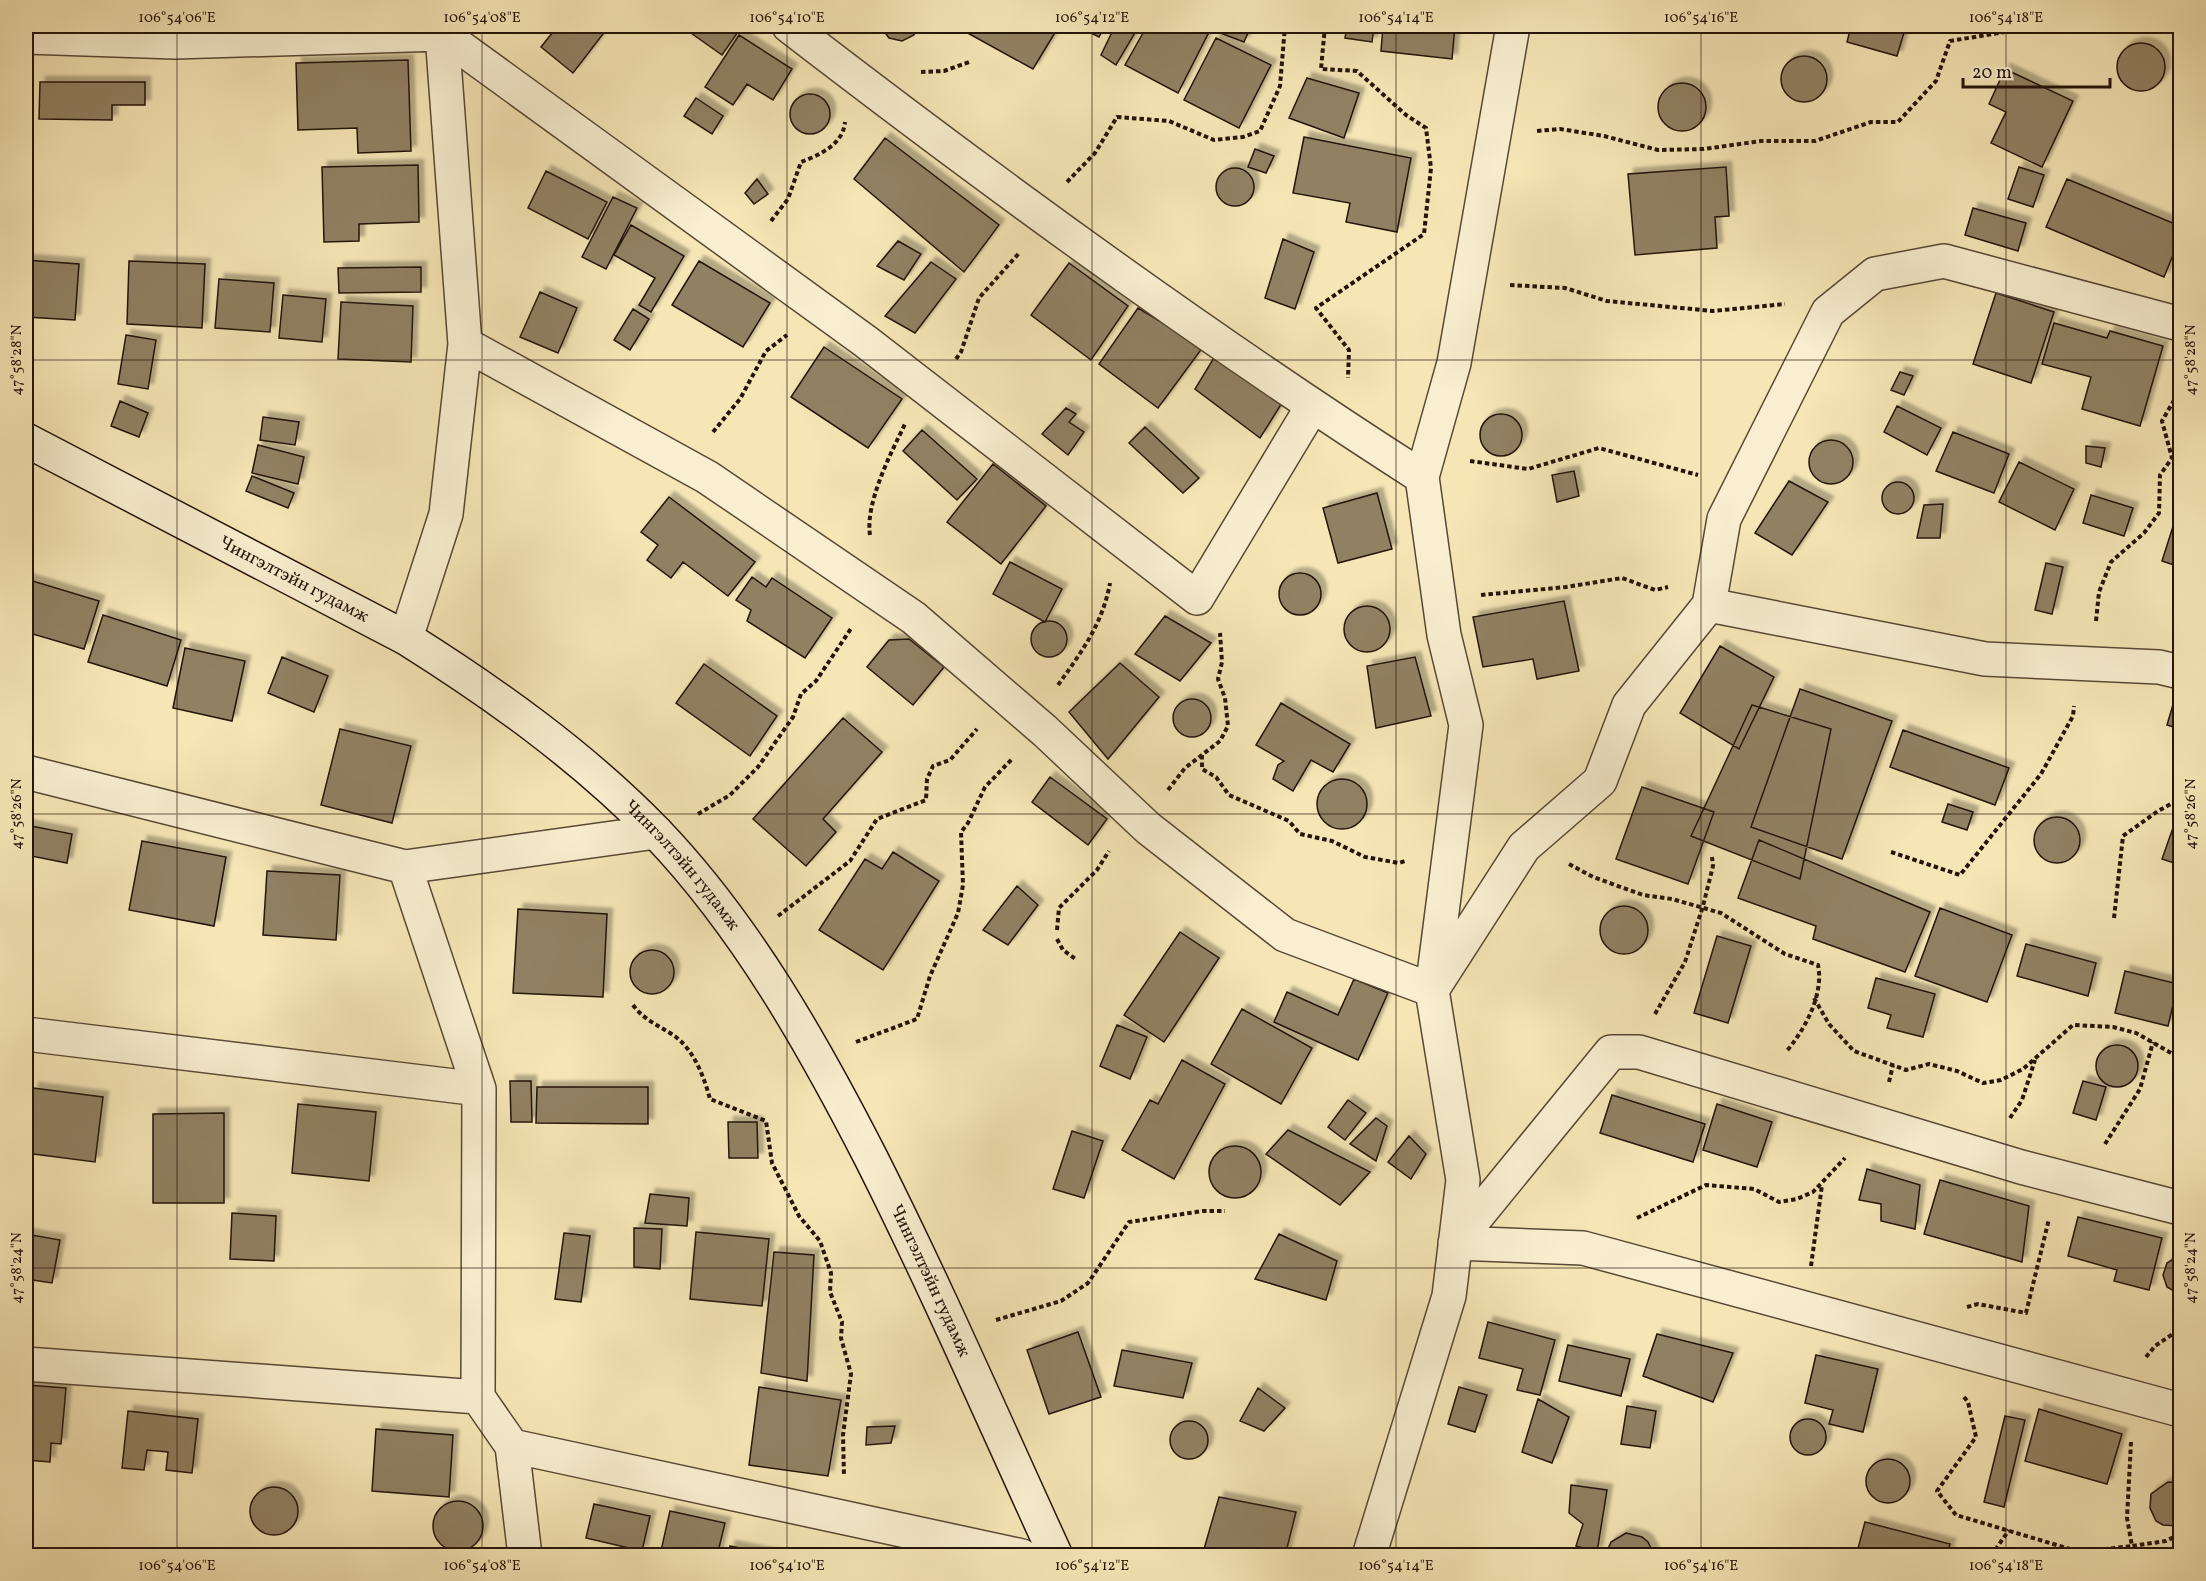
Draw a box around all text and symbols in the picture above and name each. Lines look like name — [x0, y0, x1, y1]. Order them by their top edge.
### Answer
text: 106°54'06"E — [138, 8, 216, 29]
text: 106°54'08"E — [443, 8, 521, 29]
text: 106°54'10"E — [749, 8, 825, 29]
text: 106°54'12"E — [1055, 8, 1129, 29]
text: 106°54'14"E — [1358, 8, 1434, 29]
text: 106°54'16"E — [1664, 8, 1738, 29]
text: 106°54'18"E — [1969, 8, 2043, 29]
scale bar — [1963, 51, 2110, 89]
text: 20 m — [1972, 61, 2012, 86]
text: 47°58'28"N — [7, 324, 28, 396]
text: 47°58'28"N — [2181, 324, 2202, 396]
street label: Чингэлтэйн гудамж — [214, 530, 373, 629]
text: 47°58'26"N — [7, 778, 28, 850]
text: 47°58'26"N — [2181, 778, 2202, 850]
street label: Чингэлтэйн гудамж — [618, 794, 746, 936]
street label: Чингэлтэйн гудамж — [883, 1200, 977, 1361]
text: 47°58'24"N — [7, 1232, 28, 1304]
text: 47°58'24"N — [2181, 1232, 2202, 1304]
text: 106°54'06"E — [138, 1556, 216, 1577]
text: 106°54'08"E — [443, 1556, 521, 1577]
text: 106°54'10"E — [749, 1556, 825, 1577]
text: 106°54'12"E — [1055, 1556, 1129, 1577]
text: 106°54'14"E — [1358, 1556, 1434, 1577]
text: 106°54'16"E — [1664, 1556, 1738, 1577]
text: 106°54'18"E — [1969, 1556, 2043, 1577]

